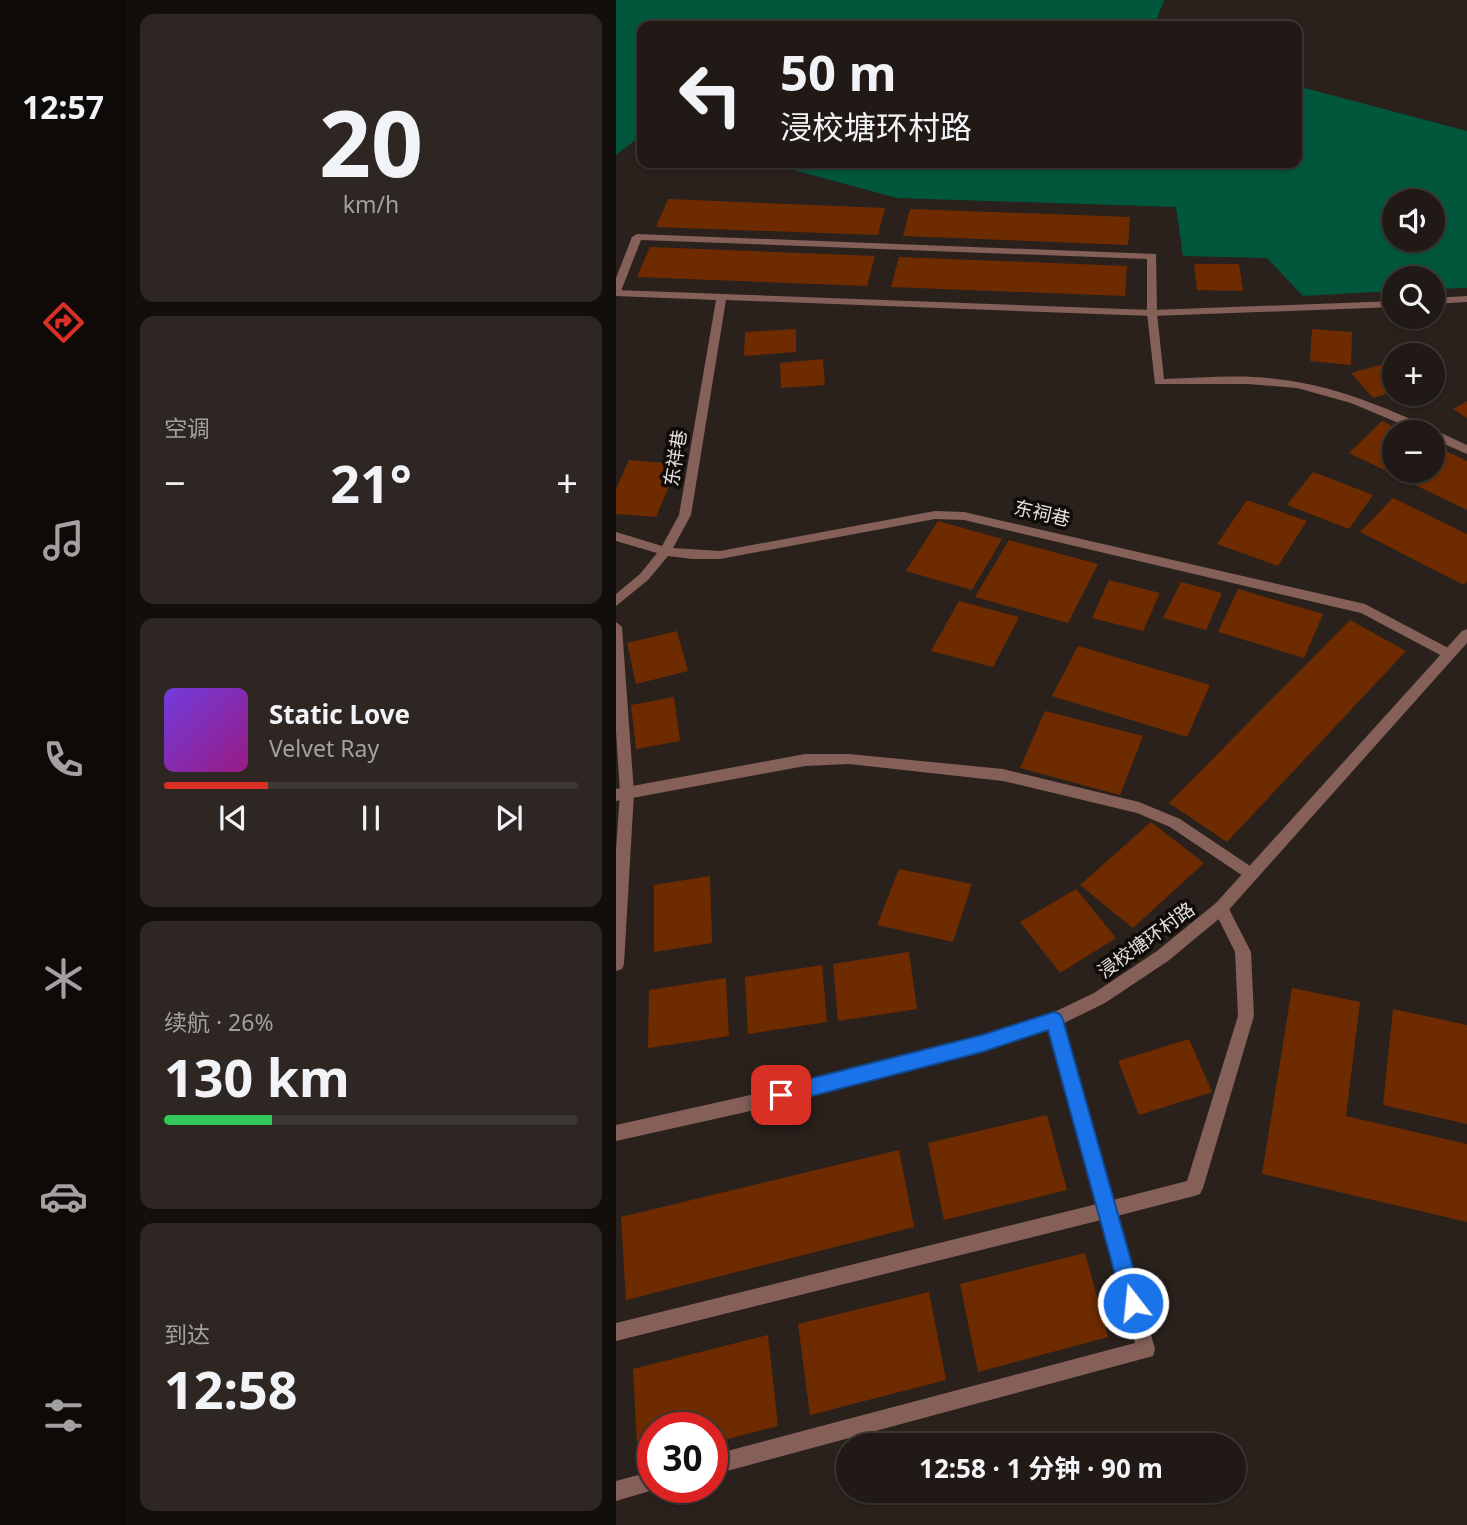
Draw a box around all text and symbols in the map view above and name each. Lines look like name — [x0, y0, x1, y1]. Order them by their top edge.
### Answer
text: 50 m — [780, 39, 897, 105]
icon: left — [665, 49, 756, 140]
text: 20 — [319, 80, 423, 204]
text: 12:57 — [22, 85, 104, 128]
text: 浸校塘环村路 — [780, 105, 972, 148]
text: km/h — [343, 188, 399, 220]
map controls — [1382, 189, 1445, 483]
button: sound — [1382, 189, 1445, 252]
button: search — [1382, 266, 1445, 329]
icon: directions — [39, 298, 88, 347]
button: + — [1382, 343, 1445, 406]
text: 空调 — [164, 412, 210, 444]
button: − — [1382, 420, 1445, 483]
street label: 东祥巷 — [658, 428, 692, 488]
text: 21° — [330, 447, 412, 518]
text: − — [164, 456, 186, 508]
text: + — [556, 456, 578, 508]
street label: 东祠巷 — [1011, 494, 1073, 532]
icon: music — [39, 516, 88, 565]
text: Static Love — [269, 696, 410, 732]
text: Velvet Ray — [269, 732, 379, 764]
icon: phone — [39, 735, 88, 784]
icon: previous — [214, 799, 252, 837]
icon: pause — [352, 799, 390, 837]
icon: next — [490, 799, 528, 837]
street label: 浸校塘环村路 — [1092, 896, 1200, 984]
icon: climate — [39, 954, 88, 1003]
text: 续航 · 26% — [164, 1006, 274, 1038]
text: 130 km — [164, 1041, 350, 1112]
pin — [751, 1065, 811, 1125]
icon: arrive — [762, 1076, 800, 1114]
icon: car — [39, 1172, 88, 1221]
position arrow — [1096, 1266, 1170, 1340]
text: 到达 — [164, 1318, 210, 1350]
text: 12:58 — [164, 1353, 298, 1424]
icon: filters — [39, 1391, 88, 1440]
speed limit sign: 30 — [637, 1412, 728, 1503]
text: 12:58 · 1 分钟 · 90 m — [919, 1450, 1163, 1486]

